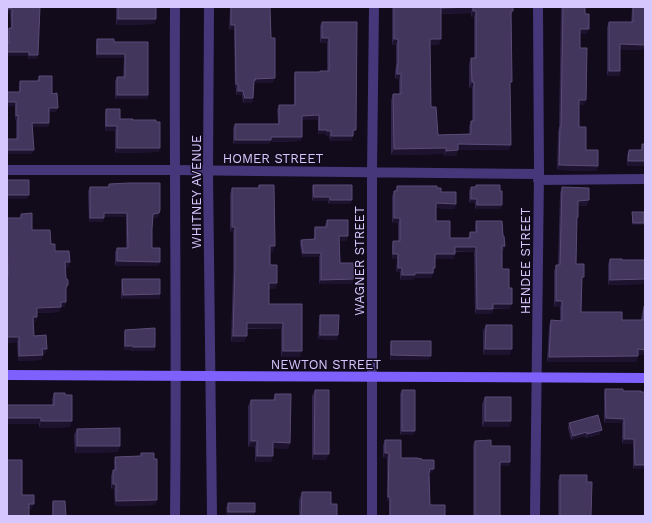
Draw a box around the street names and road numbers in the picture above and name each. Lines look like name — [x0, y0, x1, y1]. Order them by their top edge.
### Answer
street label: WHITNEY AVENUE — [189, 135, 204, 249]
street label: HOMER STREET — [223, 151, 323, 166]
street label: WAGNER STREET — [352, 206, 367, 316]
street label: HENDEE STREET — [518, 208, 533, 314]
street label: NEWTON STREET — [271, 357, 381, 372]

